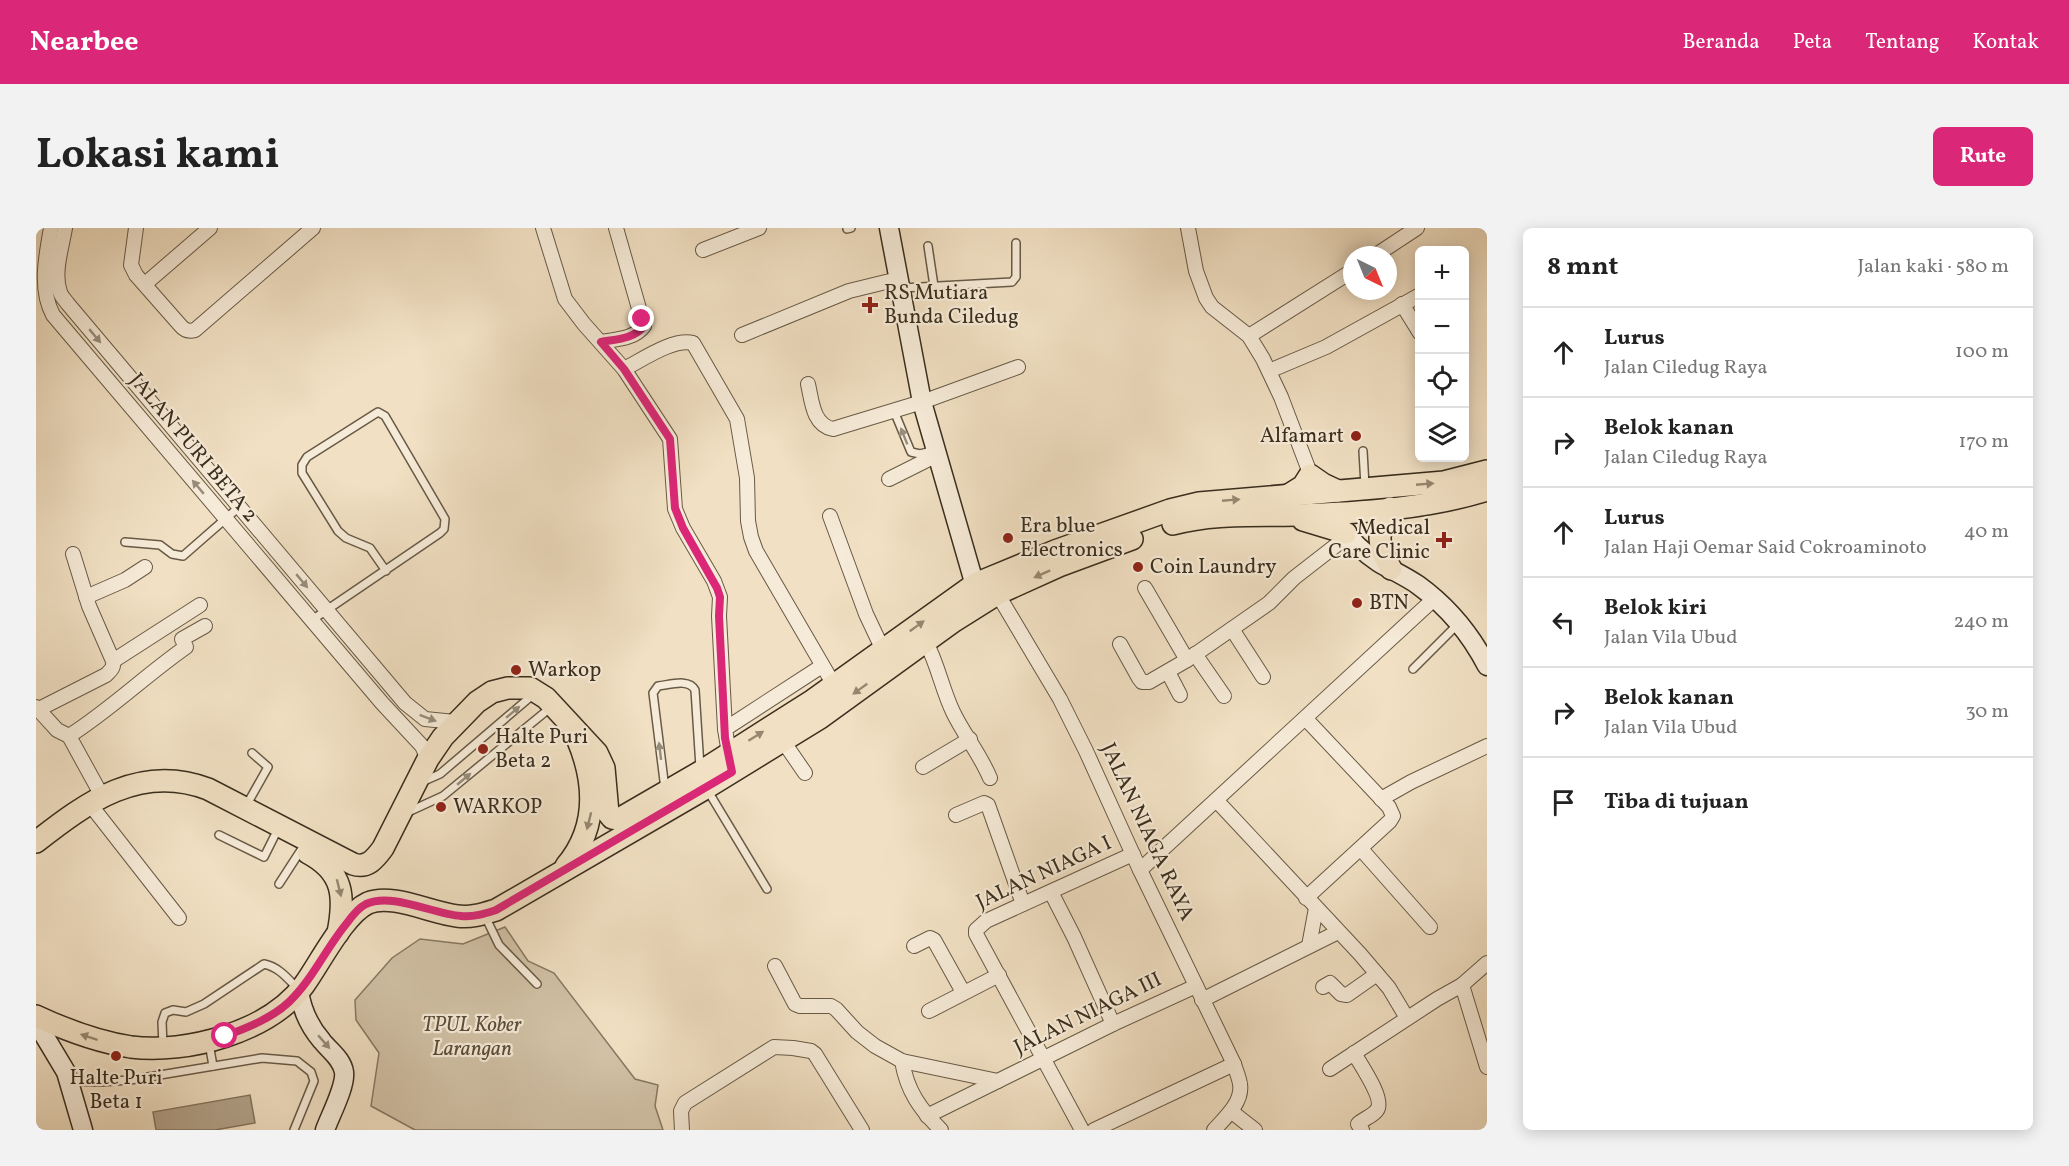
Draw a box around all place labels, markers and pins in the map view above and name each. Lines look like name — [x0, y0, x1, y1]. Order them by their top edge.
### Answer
place label: RS Mutiara Bunda Ciledug — [884, 279, 1019, 332]
marker: RS Mutiara Bunda Ciledug — [861, 296, 879, 314]
place label: Alfamart — [1260, 422, 1344, 451]
marker: Alfamart — [1349, 429, 1363, 443]
place label: Era blue Electronics — [1020, 512, 1123, 565]
place label: Medical Care Clinic — [1328, 514, 1430, 567]
marker: Era blue Electronics — [1001, 531, 1015, 545]
marker: Medical Care Clinic — [1435, 531, 1453, 549]
place label: Coin Laundry — [1150, 553, 1277, 582]
marker: Coin Laundry — [1131, 560, 1145, 574]
place label: BTN — [1369, 589, 1409, 618]
marker: BTN — [1350, 596, 1364, 610]
place label: Warkop — [528, 656, 601, 685]
marker: Warkop — [509, 663, 523, 677]
place label: Halte Puri Beta 2 — [495, 723, 588, 776]
marker: Halte Puri Beta 2 — [476, 742, 490, 756]
place label: WARKOP — [453, 793, 542, 822]
marker: WARKOP — [434, 800, 448, 814]
marker: Halte Puri Beta 1 — [109, 1049, 123, 1063]
place label: Halte Puri Beta 1 — [69, 1064, 163, 1117]

